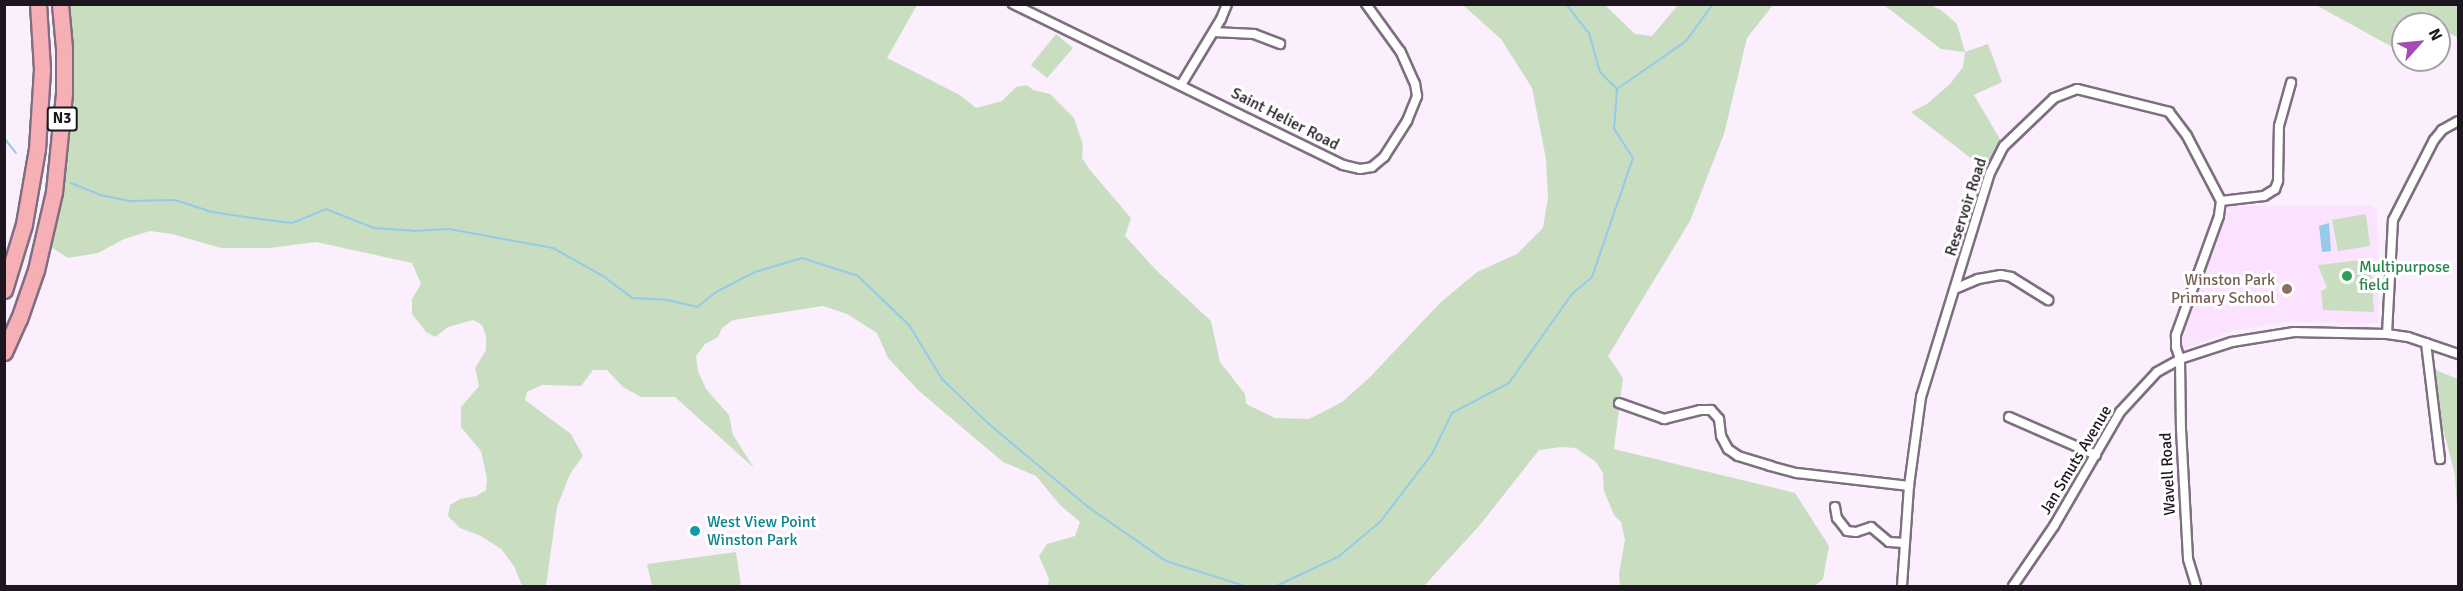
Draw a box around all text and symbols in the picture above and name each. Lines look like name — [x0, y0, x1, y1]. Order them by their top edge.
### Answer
north arrow — [2391, 12, 2451, 72]
text: N — [2424, 25, 2447, 44]
street label: Saint Helier Road — [1228, 84, 1342, 154]
road number: N3 — [46, 107, 78, 131]
street label: Reservoir Road — [1941, 155, 1991, 259]
place label: Multipurpose field — [2359, 257, 2450, 295]
marker: Multipurpose field — [2340, 269, 2354, 283]
place label: Winston Park Primary School — [2171, 270, 2275, 308]
marker: Winston Park Primary School — [2280, 282, 2294, 296]
street label: Jan Smuts Avenue — [2036, 402, 2116, 518]
street label: Wavell Road — [2156, 432, 2180, 516]
place label: West View Point Winston Park — [707, 512, 816, 550]
marker: West View Point Winston Park — [688, 524, 702, 538]

